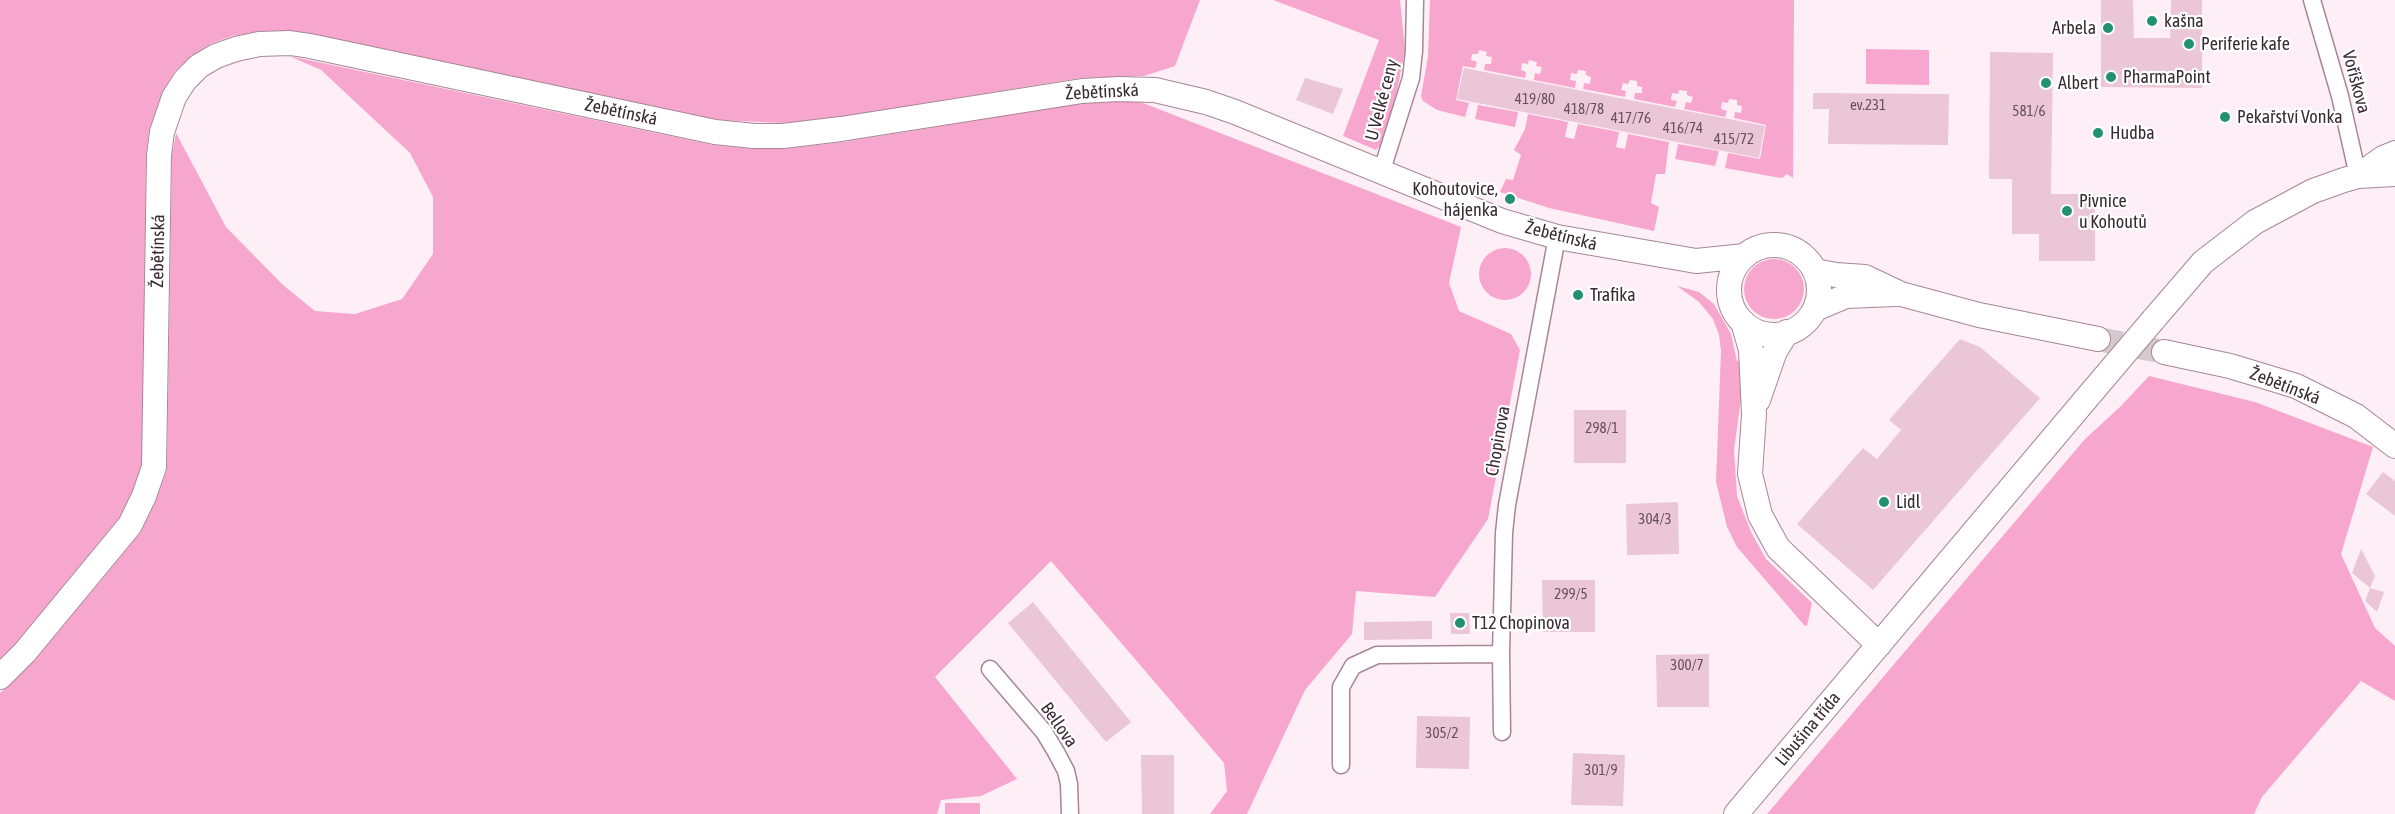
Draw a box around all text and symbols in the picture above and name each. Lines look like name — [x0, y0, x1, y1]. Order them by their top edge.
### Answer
place label: kašna — [2164, 10, 2204, 32]
marker: kašna — [2145, 14, 2159, 28]
place label: Arbela — [2052, 17, 2096, 39]
marker: Arbela — [2101, 21, 2115, 35]
place label: Periferie kafe — [2201, 33, 2290, 55]
marker: Periferie kafe — [2182, 37, 2196, 51]
street label: Voříškova — [2337, 48, 2375, 116]
street label: U Velké ceny — [1361, 57, 1403, 143]
place label: PharmaPoint — [2123, 66, 2211, 88]
marker: PharmaPoint — [2104, 70, 2118, 84]
place label: Albert — [2058, 72, 2099, 94]
marker: Albert — [2039, 76, 2053, 90]
street label: Žebětínská — [1065, 79, 1139, 105]
house number: 419/80 — [1515, 90, 1555, 108]
street label: Žebětínská — [583, 94, 659, 130]
house number: ev.231 — [1850, 96, 1886, 114]
house number: 418/78 — [1564, 100, 1604, 118]
house number: 581/6 — [2012, 102, 2046, 120]
place label: Pekařství Vonka — [2237, 106, 2343, 128]
house number: 417/76 — [1611, 109, 1651, 127]
marker: Pekařství Vonka — [2218, 110, 2232, 124]
house number: 416/74 — [1663, 119, 1703, 137]
place label: Hudba — [2110, 122, 2155, 144]
marker: Hudba — [2091, 126, 2105, 140]
house number: 415/72 — [1714, 130, 1754, 148]
place label: Kohoutovice, hájenka — [1412, 178, 1498, 220]
place label: Pivnice u Kohoutů — [2079, 190, 2147, 232]
marker: Kohoutovice, hájenka — [1503, 192, 1517, 206]
marker: Pivnice u Kohoutů — [2060, 204, 2074, 218]
street label: Žebětínská — [147, 214, 169, 288]
street label: Žebětínská — [1523, 217, 1599, 255]
place label: Trafika — [1590, 284, 1636, 306]
marker: Trafika — [1571, 288, 1585, 302]
street label: Žebětínská — [2247, 363, 2323, 409]
street label: Chopinova — [1481, 404, 1515, 478]
house number: 298/1 — [1585, 419, 1619, 437]
place label: Lidl — [1896, 491, 1920, 513]
marker: Lidl — [1877, 495, 1891, 509]
house number: 304/3 — [1638, 510, 1672, 528]
house number: 299/5 — [1554, 585, 1588, 603]
place label: T12 Chopinova — [1472, 612, 1570, 634]
marker: T12 Chopinova — [1453, 616, 1467, 630]
house number: 300/7 — [1670, 656, 1704, 674]
street label: Libušina třída — [1771, 688, 1845, 770]
street label: Bellova — [1036, 698, 1082, 752]
house number: 305/2 — [1425, 724, 1459, 742]
house number: 301/9 — [1584, 761, 1618, 779]

